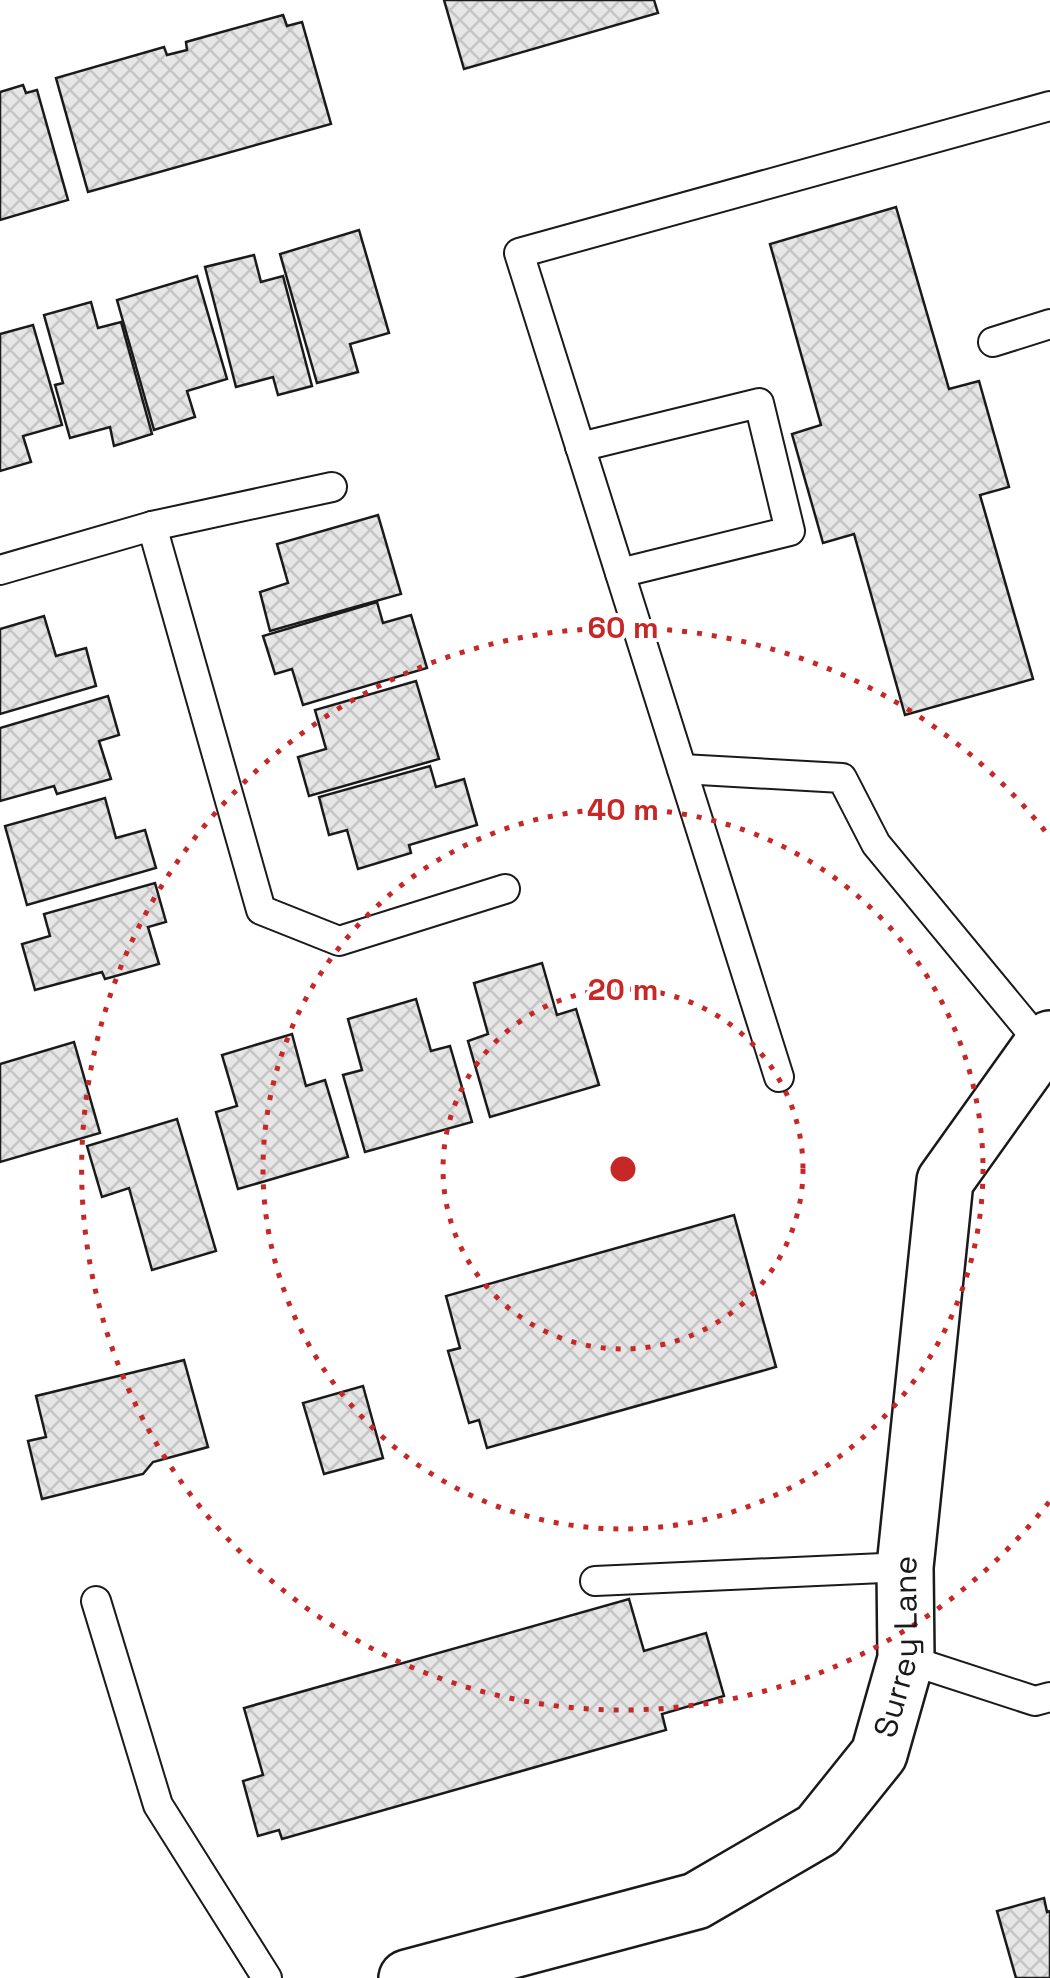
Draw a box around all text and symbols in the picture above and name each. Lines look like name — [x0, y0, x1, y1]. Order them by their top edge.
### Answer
text: 60 m — [587, 608, 659, 647]
text: 40 m — [587, 790, 659, 829]
text: 20 m — [588, 970, 658, 1009]
centre of rings — [605, 1151, 641, 1187]
street label: Surrey Lane — [865, 1553, 926, 1742]

